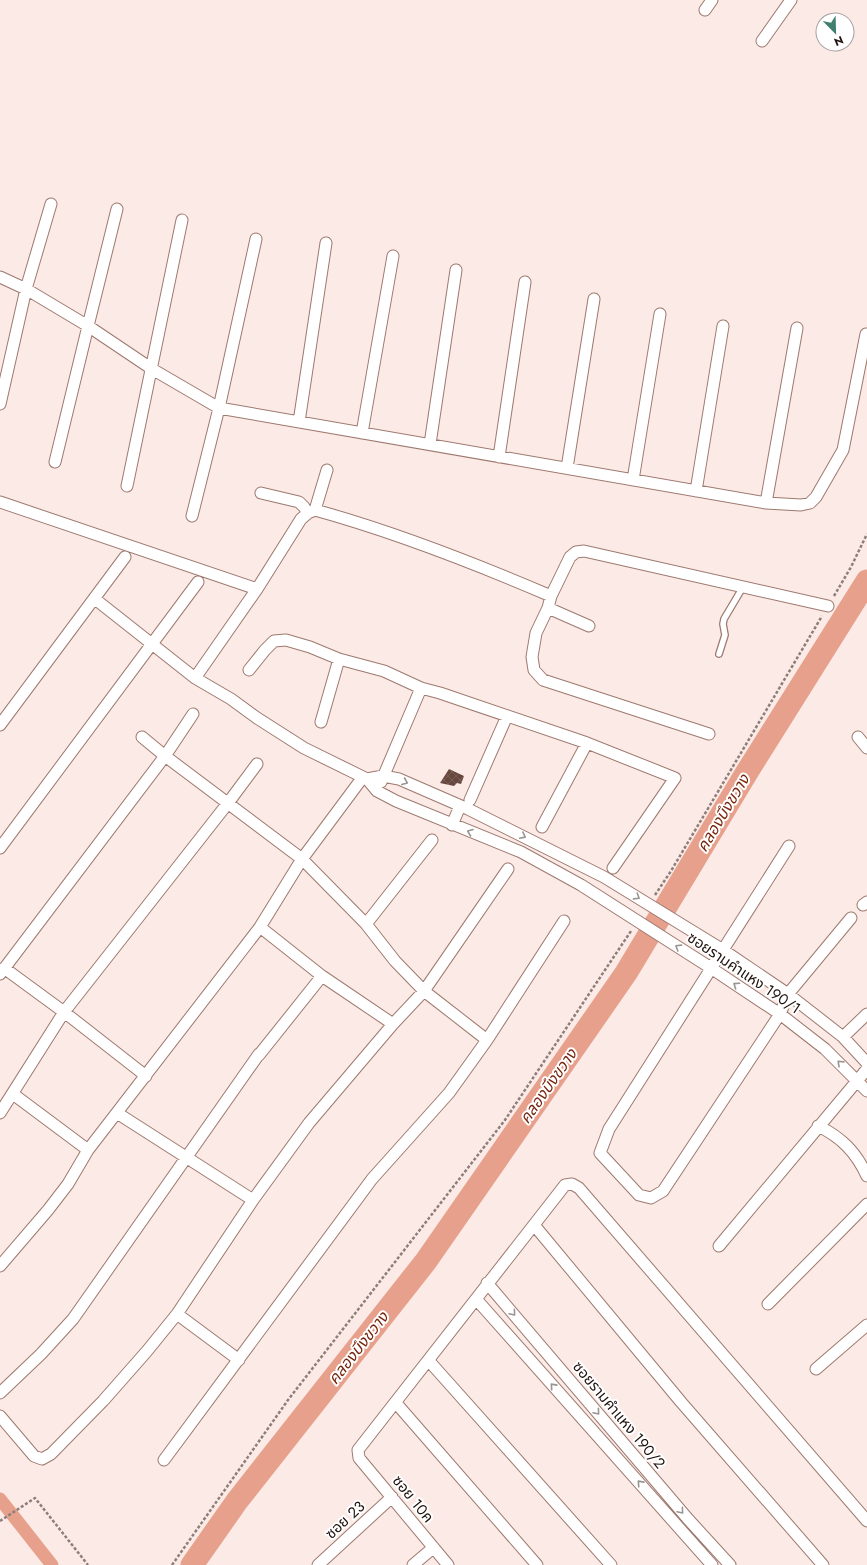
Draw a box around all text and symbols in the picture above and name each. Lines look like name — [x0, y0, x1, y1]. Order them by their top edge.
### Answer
north arrow — [815, 12, 855, 52]
text: N — [832, 32, 846, 50]
water label: คลองบึงขวาง — [691, 769, 756, 856]
one-way arrow — [400, 777, 408, 785]
one-way arrow — [467, 828, 474, 836]
one-way arrow — [519, 831, 526, 839]
one-way arrow — [633, 893, 640, 900]
street label: ซอยรามคำแหง 190/1 — [683, 927, 805, 1019]
one-way arrow — [675, 944, 682, 952]
one-way arrow — [734, 983, 741, 990]
water label: คลองบึงขวาง — [514, 1043, 583, 1128]
one-way arrow — [837, 1060, 845, 1068]
water label: คลองบึงขวาง — [322, 1306, 395, 1389]
one-way arrow — [508, 1308, 515, 1316]
street label: ซอยรามคำแหง 190/2 — [567, 1356, 671, 1474]
one-way arrow — [551, 1384, 558, 1391]
one-way arrow — [593, 1407, 600, 1415]
street label: ซอย 10ค — [387, 1471, 439, 1527]
one-way arrow — [637, 1481, 644, 1488]
street label: ซอย 23 — [320, 1496, 370, 1544]
one-way arrow — [677, 1506, 684, 1514]

